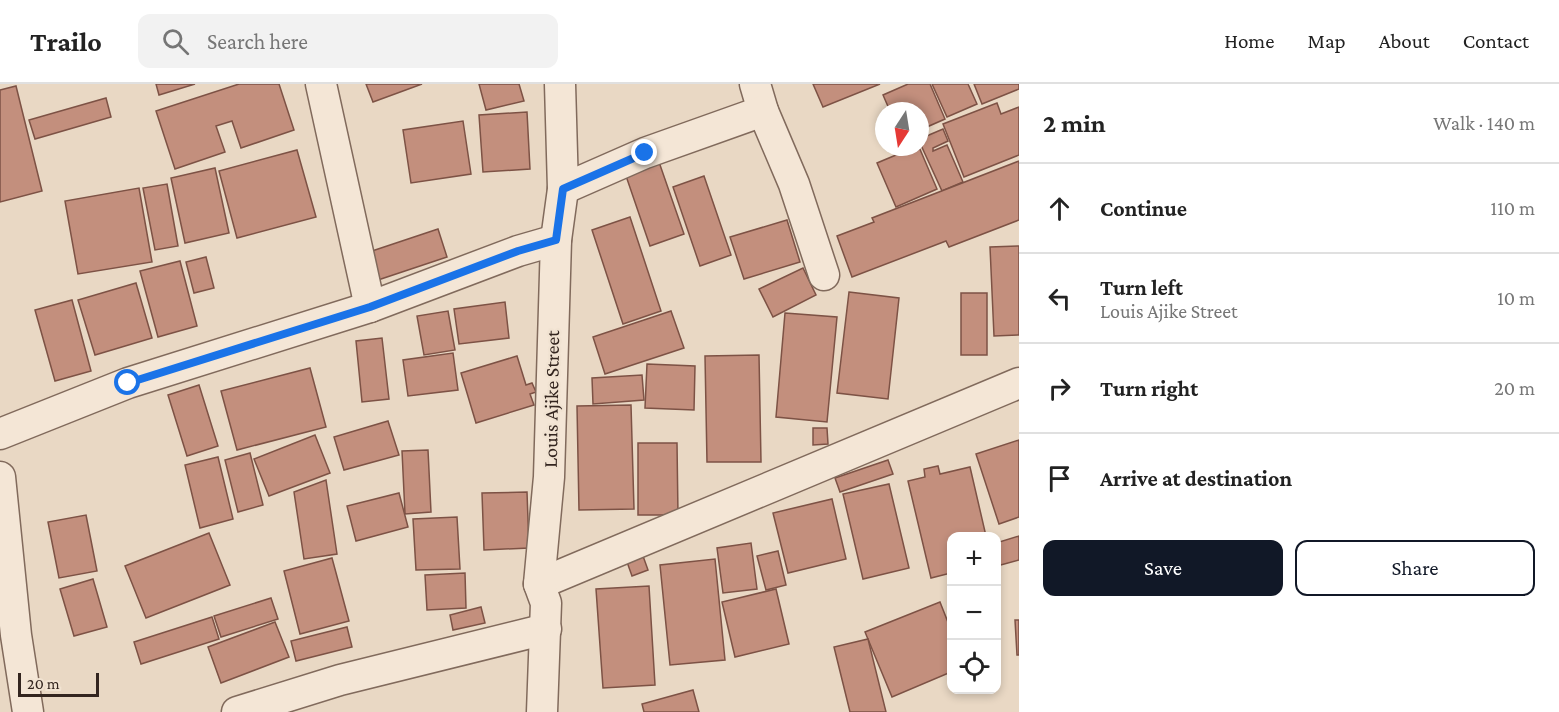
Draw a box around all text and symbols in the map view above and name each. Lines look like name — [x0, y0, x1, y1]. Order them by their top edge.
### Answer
search box — [138, 14, 558, 68]
icon: search — [159, 25, 192, 58]
text: Trailo — [30, 26, 102, 57]
text: Search here — [207, 29, 308, 54]
text: Home — [1224, 29, 1274, 53]
text: Map — [1307, 29, 1346, 53]
text: About — [1379, 29, 1430, 53]
text: Contact — [1463, 29, 1529, 53]
north arrow — [875, 102, 929, 156]
text: 2 min — [1043, 109, 1106, 138]
text: Walk · 140 m — [1433, 112, 1535, 134]
route end — [631, 139, 657, 165]
icon: ahead — [1043, 192, 1076, 225]
text: Continue — [1100, 196, 1187, 221]
text: 110 m — [1491, 197, 1535, 219]
text: Turn left — [1100, 275, 1183, 300]
icon: left — [1043, 282, 1076, 315]
text: 10 m — [1497, 287, 1535, 309]
text: Louis Ajike Street — [1100, 300, 1238, 322]
street label: Louis Ajike Street — [539, 330, 564, 468]
route start — [114, 369, 140, 395]
icon: right — [1043, 372, 1076, 405]
text: Turn right — [1100, 376, 1198, 401]
text: 20 m — [1494, 377, 1535, 399]
icon: arrive — [1043, 462, 1076, 495]
text: Arrive at destination — [1100, 466, 1292, 491]
map controls — [947, 532, 1001, 694]
button: + — [947, 532, 1001, 586]
button: Save — [1043, 540, 1283, 596]
button: Share — [1295, 540, 1535, 596]
button: − — [947, 586, 1001, 640]
button: locate — [947, 640, 1001, 694]
scale bar — [18, 670, 99, 698]
text: 20 m — [27, 675, 60, 692]

